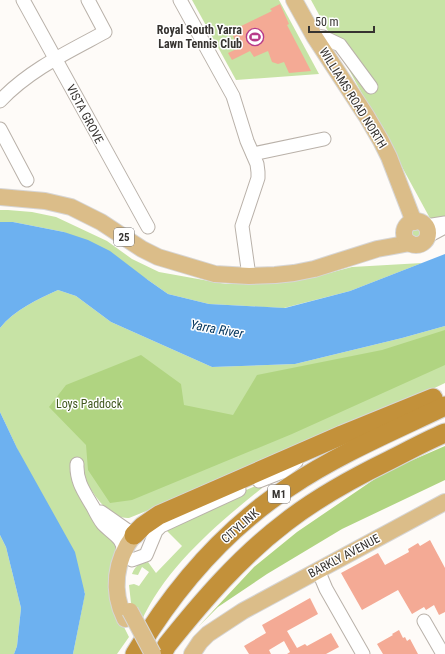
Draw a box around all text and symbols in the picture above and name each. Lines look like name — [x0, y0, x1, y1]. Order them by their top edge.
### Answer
scale bar — [309, 8, 374, 34]
text: 50 m — [315, 15, 339, 29]
place label: Royal South Yarra Lawn Tennis Club — [157, 23, 242, 51]
sports icon: Royal South Yarra Lawn Tennis Club — [245, 27, 265, 47]
street label: WILLIAMS ROAD NORTH — [316, 45, 390, 151]
street label: VISTA GROVE — [64, 82, 106, 146]
road number: 25 — [114, 228, 134, 246]
water label: Yarra River — [189, 317, 246, 341]
park label: Loys Paddock — [56, 397, 123, 411]
road number: M1 — [268, 485, 290, 503]
street label: CITYLINK — [218, 506, 262, 546]
street label: BARKLY AVENUE — [306, 531, 382, 581]

